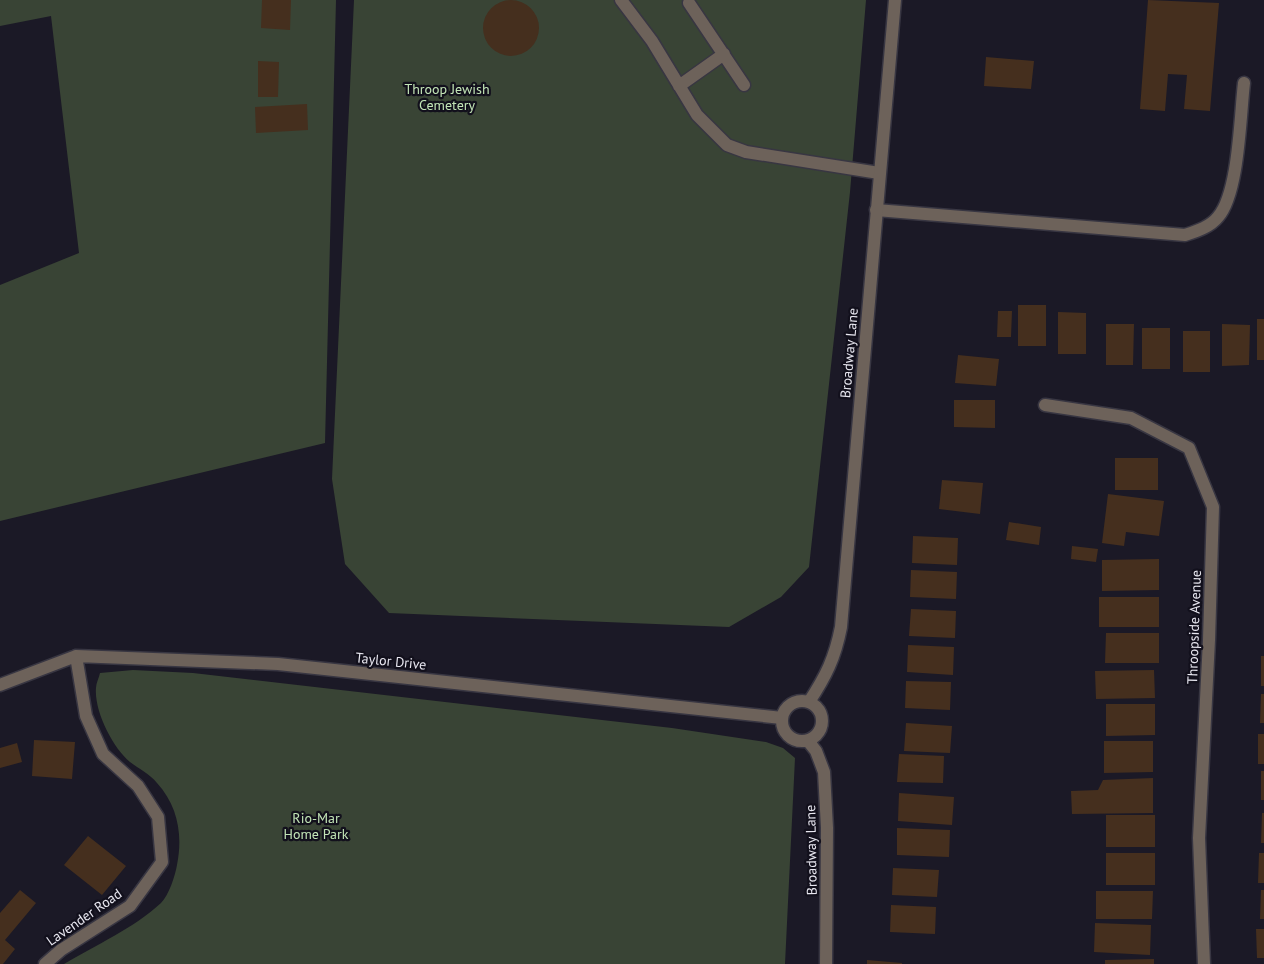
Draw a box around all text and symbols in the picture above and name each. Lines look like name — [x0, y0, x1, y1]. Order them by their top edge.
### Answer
park label: Throop Jewish Cemetery — [404, 80, 490, 114]
street label: Broadway Lane — [836, 307, 862, 399]
street label: Throopside Avenue — [1183, 570, 1205, 684]
street label: Taylor Drive — [355, 648, 427, 674]
street label: Broadway Lane — [801, 805, 821, 895]
park label: Rio-Mar Home Park — [284, 809, 349, 843]
street label: Lavender Road — [43, 884, 125, 950]

